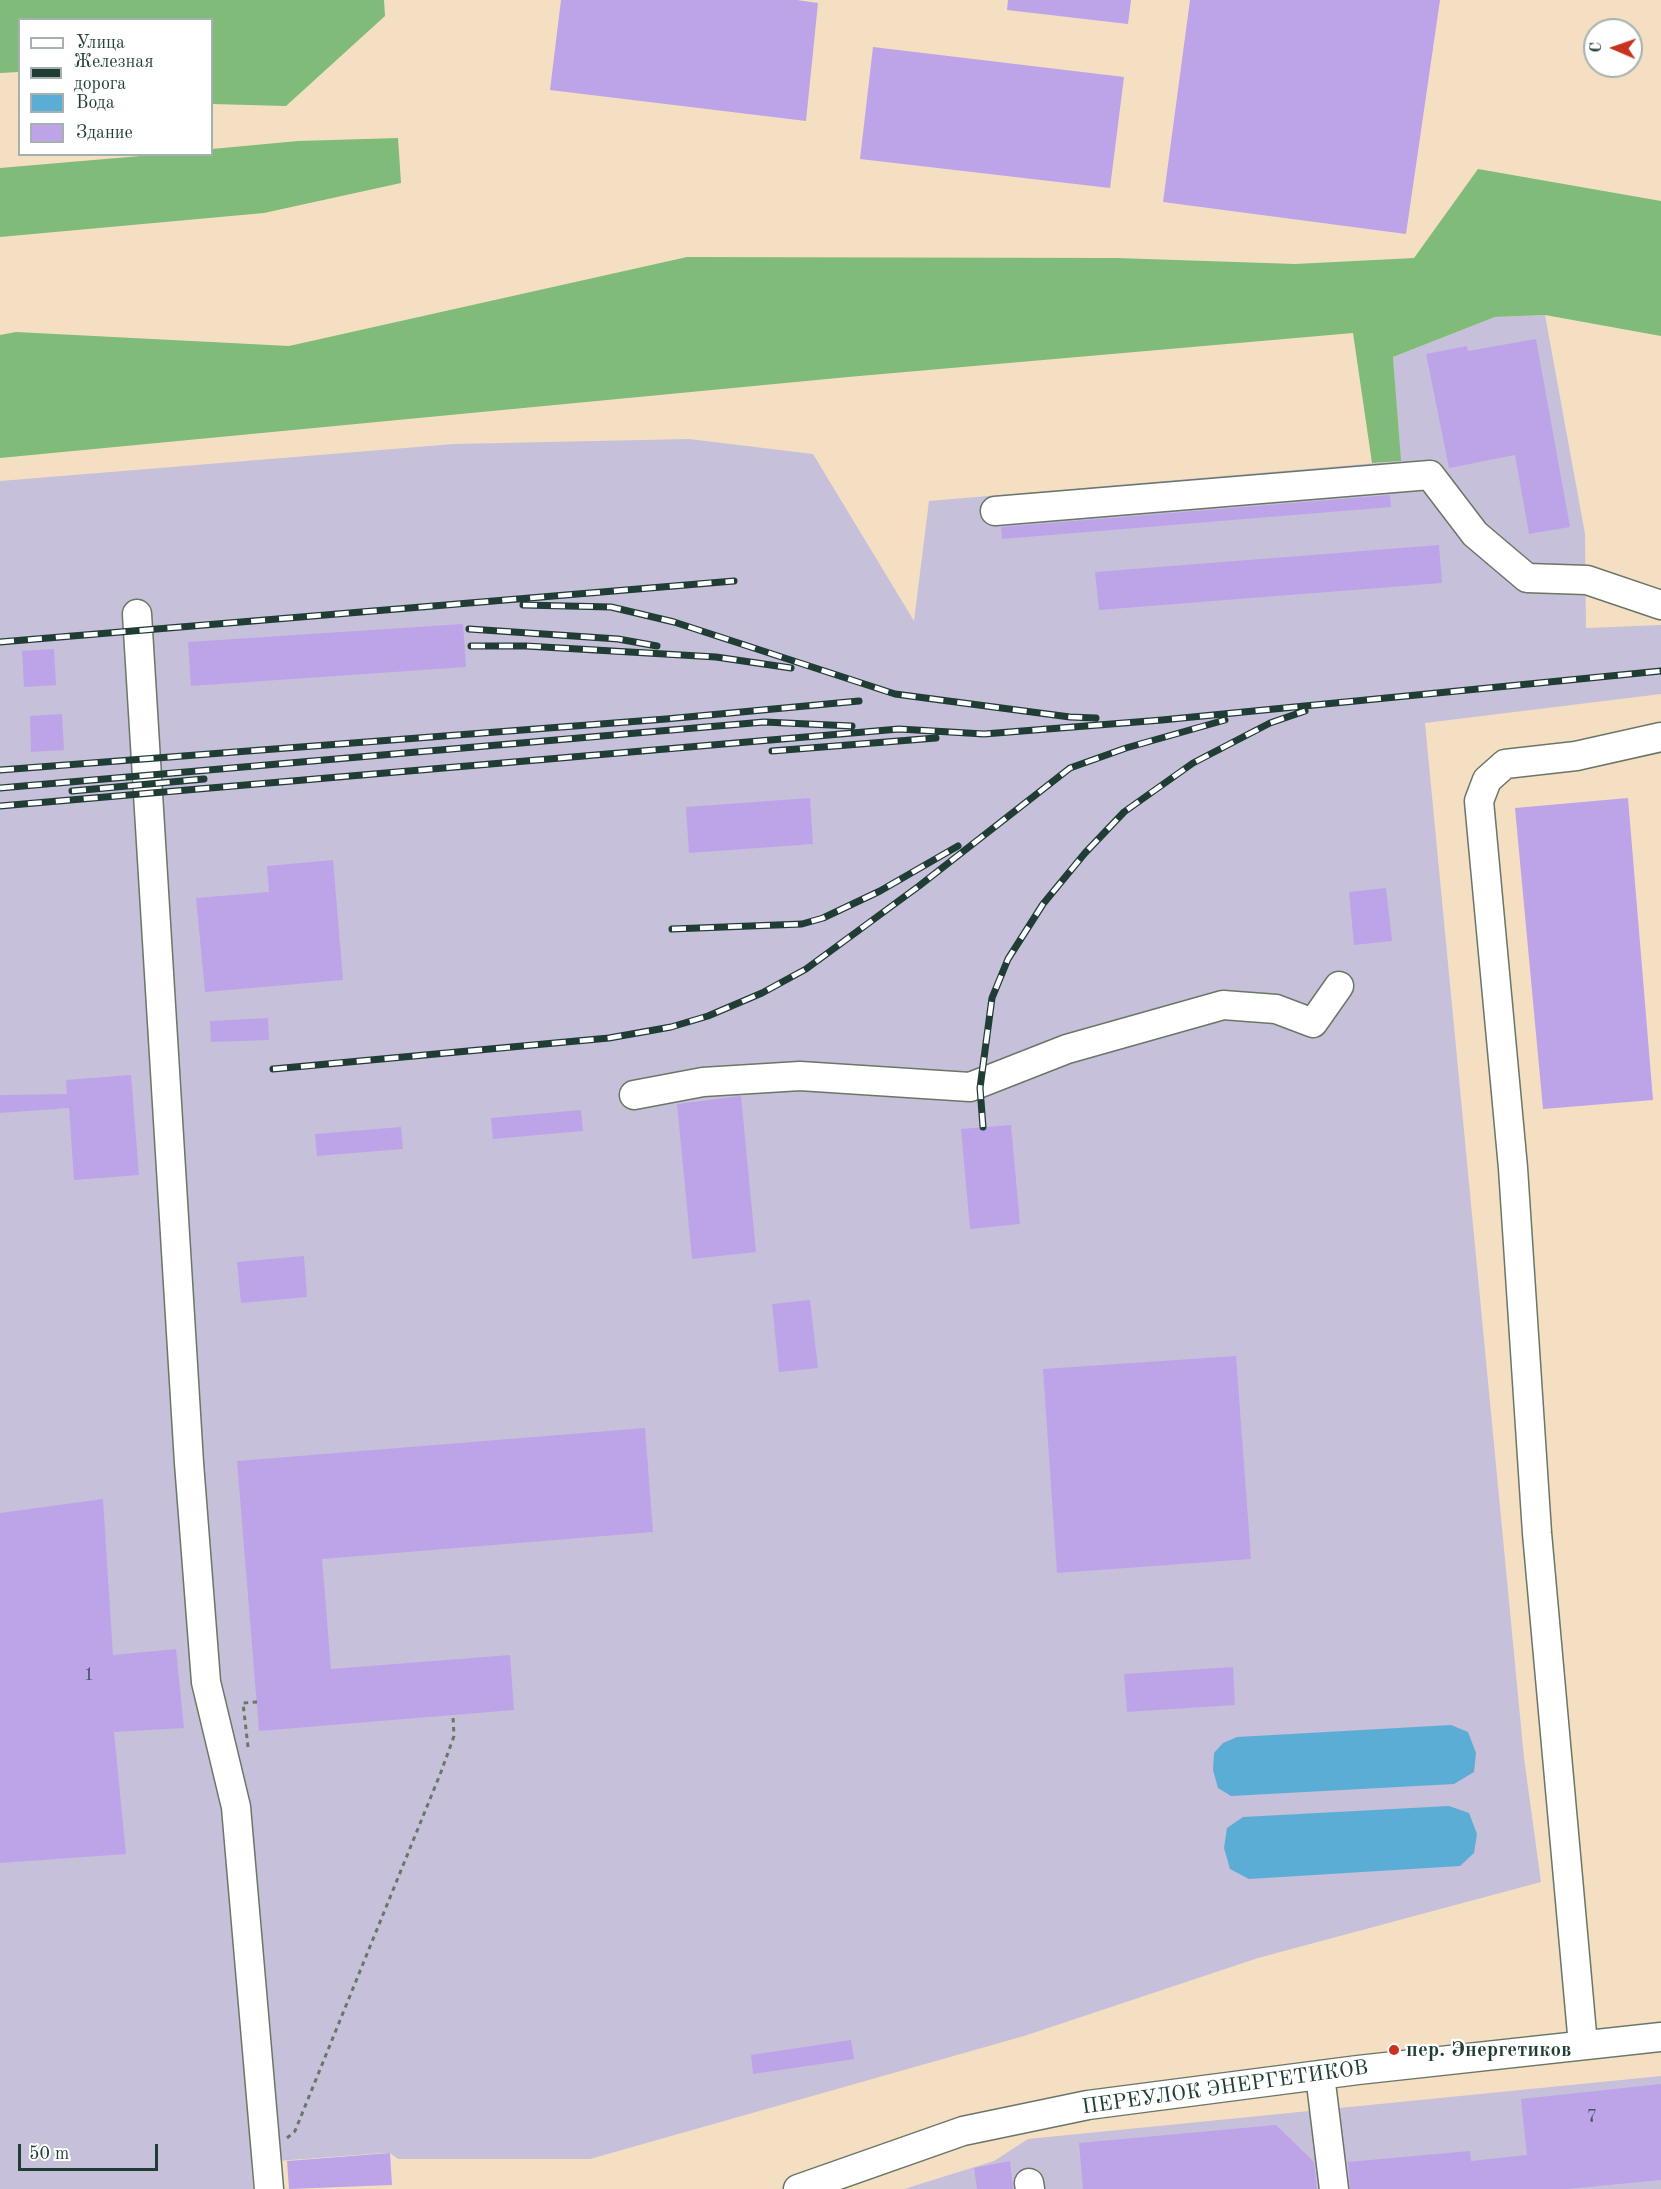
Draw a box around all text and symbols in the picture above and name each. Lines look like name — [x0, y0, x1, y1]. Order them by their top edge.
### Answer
legend — [18, 18, 213, 156]
north arrow — [1583, 18, 1643, 78]
text: Улица — [76, 34, 125, 52]
text: С — [1589, 42, 1605, 53]
text: Железная дорога — [74, 53, 154, 93]
text: Вода — [76, 94, 115, 112]
text: Здание — [76, 124, 133, 142]
house number: 1 — [84, 1664, 94, 1686]
place label: пер. Энергетиков — [1406, 2037, 1571, 2063]
marker: пер. Энергетиков — [1387, 2043, 1401, 2057]
street label: ПЕРЕУЛОК ЭНЕРГЕТИКОВ — [1080, 2055, 1370, 2121]
house number: 7 — [1587, 2106, 1597, 2128]
scale bar — [21, 2132, 160, 2170]
text: 50 m — [29, 2145, 69, 2163]

